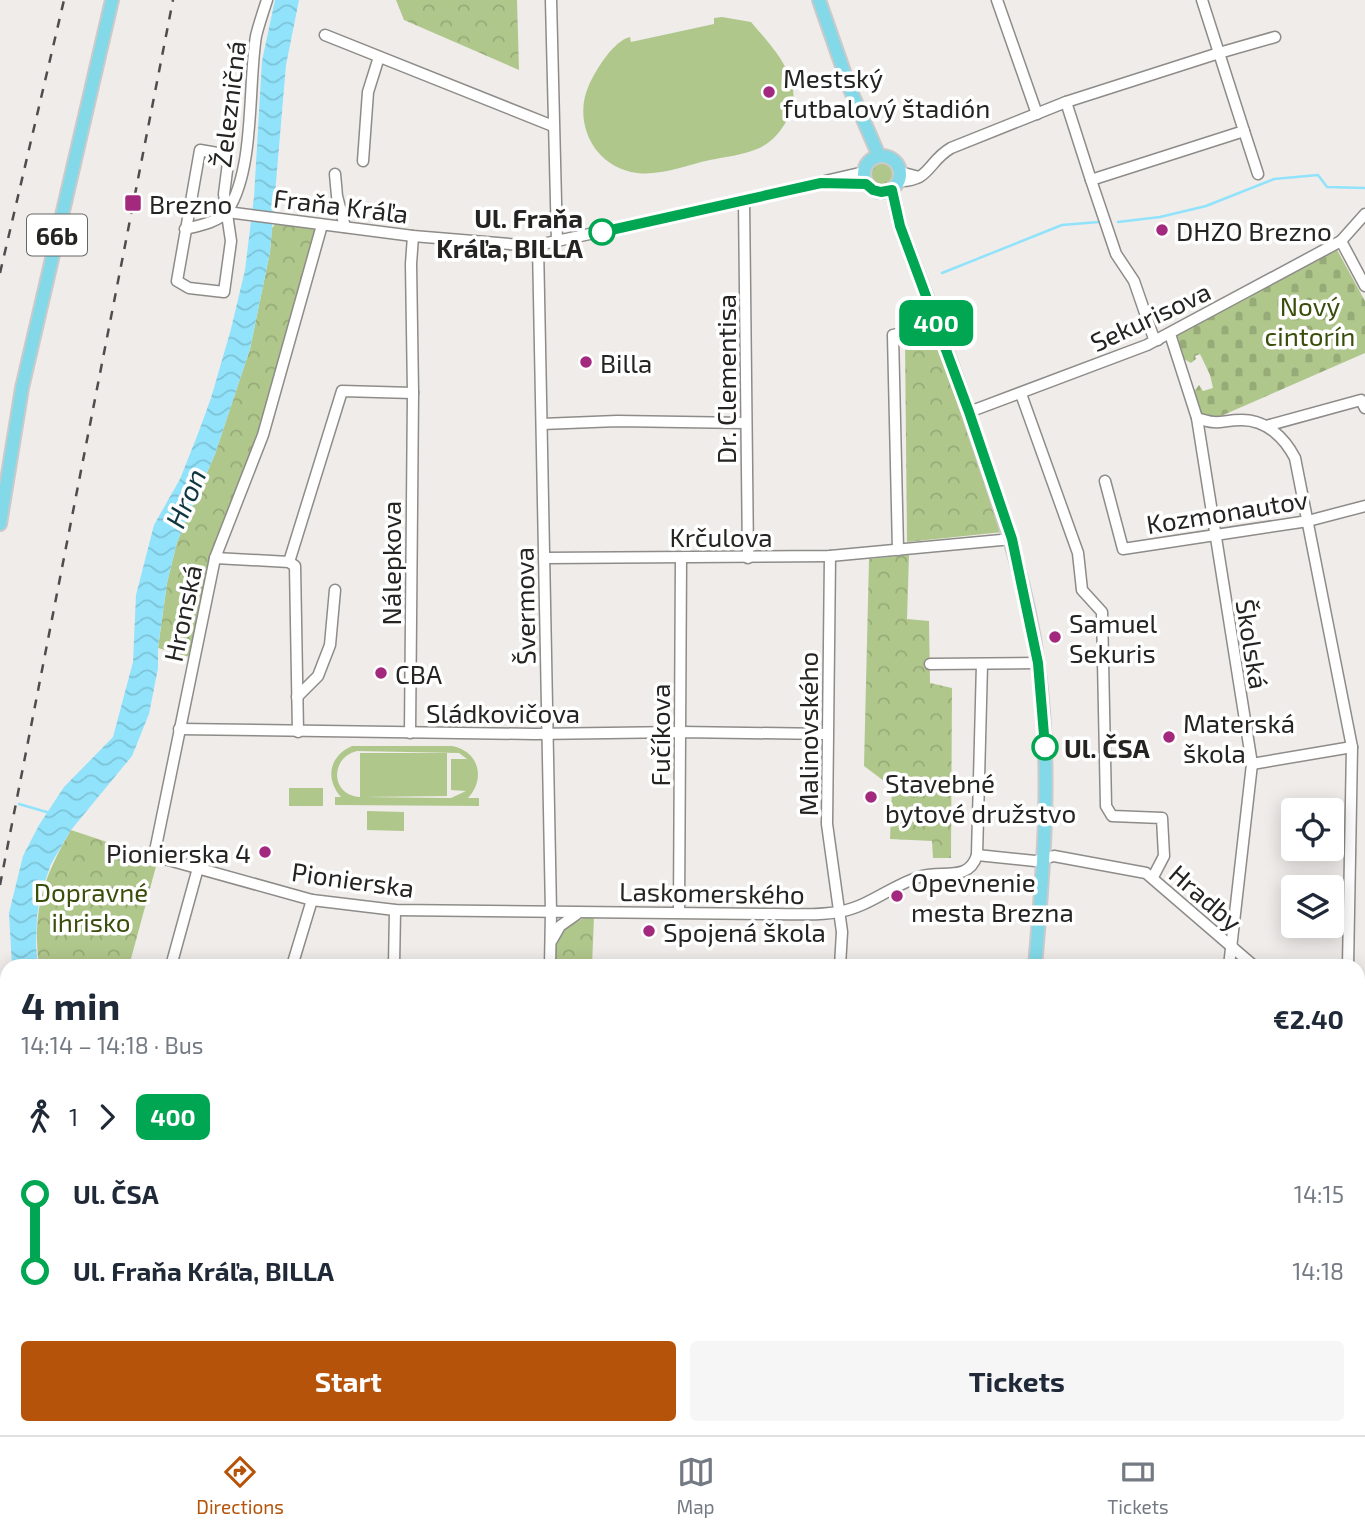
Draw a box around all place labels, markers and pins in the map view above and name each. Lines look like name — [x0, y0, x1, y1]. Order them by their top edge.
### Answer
place label: Mestský futbalový štadión — [783, 62, 990, 123]
marker: Mestský futbalový štadión — [761, 84, 777, 100]
place label: Brezno — [149, 188, 232, 219]
marker: Brezno — [123, 193, 143, 213]
place label: Ul. Fraňa Kráľa, BILLA — [436, 202, 583, 263]
place label: DHZO Brezno — [1176, 215, 1332, 246]
marker: Ul. Fraňa Kráľa, BILLA — [589, 219, 615, 245]
marker: DHZO Brezno — [1154, 222, 1170, 238]
place label: Billa — [600, 347, 652, 378]
marker: Billa — [578, 354, 594, 370]
place label: Samuel Sekuris — [1069, 607, 1157, 668]
marker: Samuel Sekuris — [1047, 629, 1063, 645]
place label: CBA — [395, 658, 442, 689]
marker: CBA — [373, 665, 389, 681]
place label: Materská škola — [1183, 707, 1295, 768]
marker: Materská škola — [1161, 729, 1177, 745]
place label: Ul. ČSA — [1064, 732, 1150, 763]
marker: Ul. ČSA — [1032, 734, 1058, 760]
place label: Stavebné bytové družstvo — [885, 767, 1076, 828]
marker: Stavebné bytové družstvo — [863, 789, 879, 805]
place label: Pionierska 4 — [106, 837, 251, 868]
marker: Pionierska 4 — [257, 844, 273, 860]
place label: Opevnenie mesta Brezna — [911, 866, 1074, 927]
marker: Opevnenie mesta Brezna — [889, 888, 905, 904]
place label: Spojená škola — [663, 916, 826, 947]
marker: Spojená škola — [641, 923, 657, 939]

